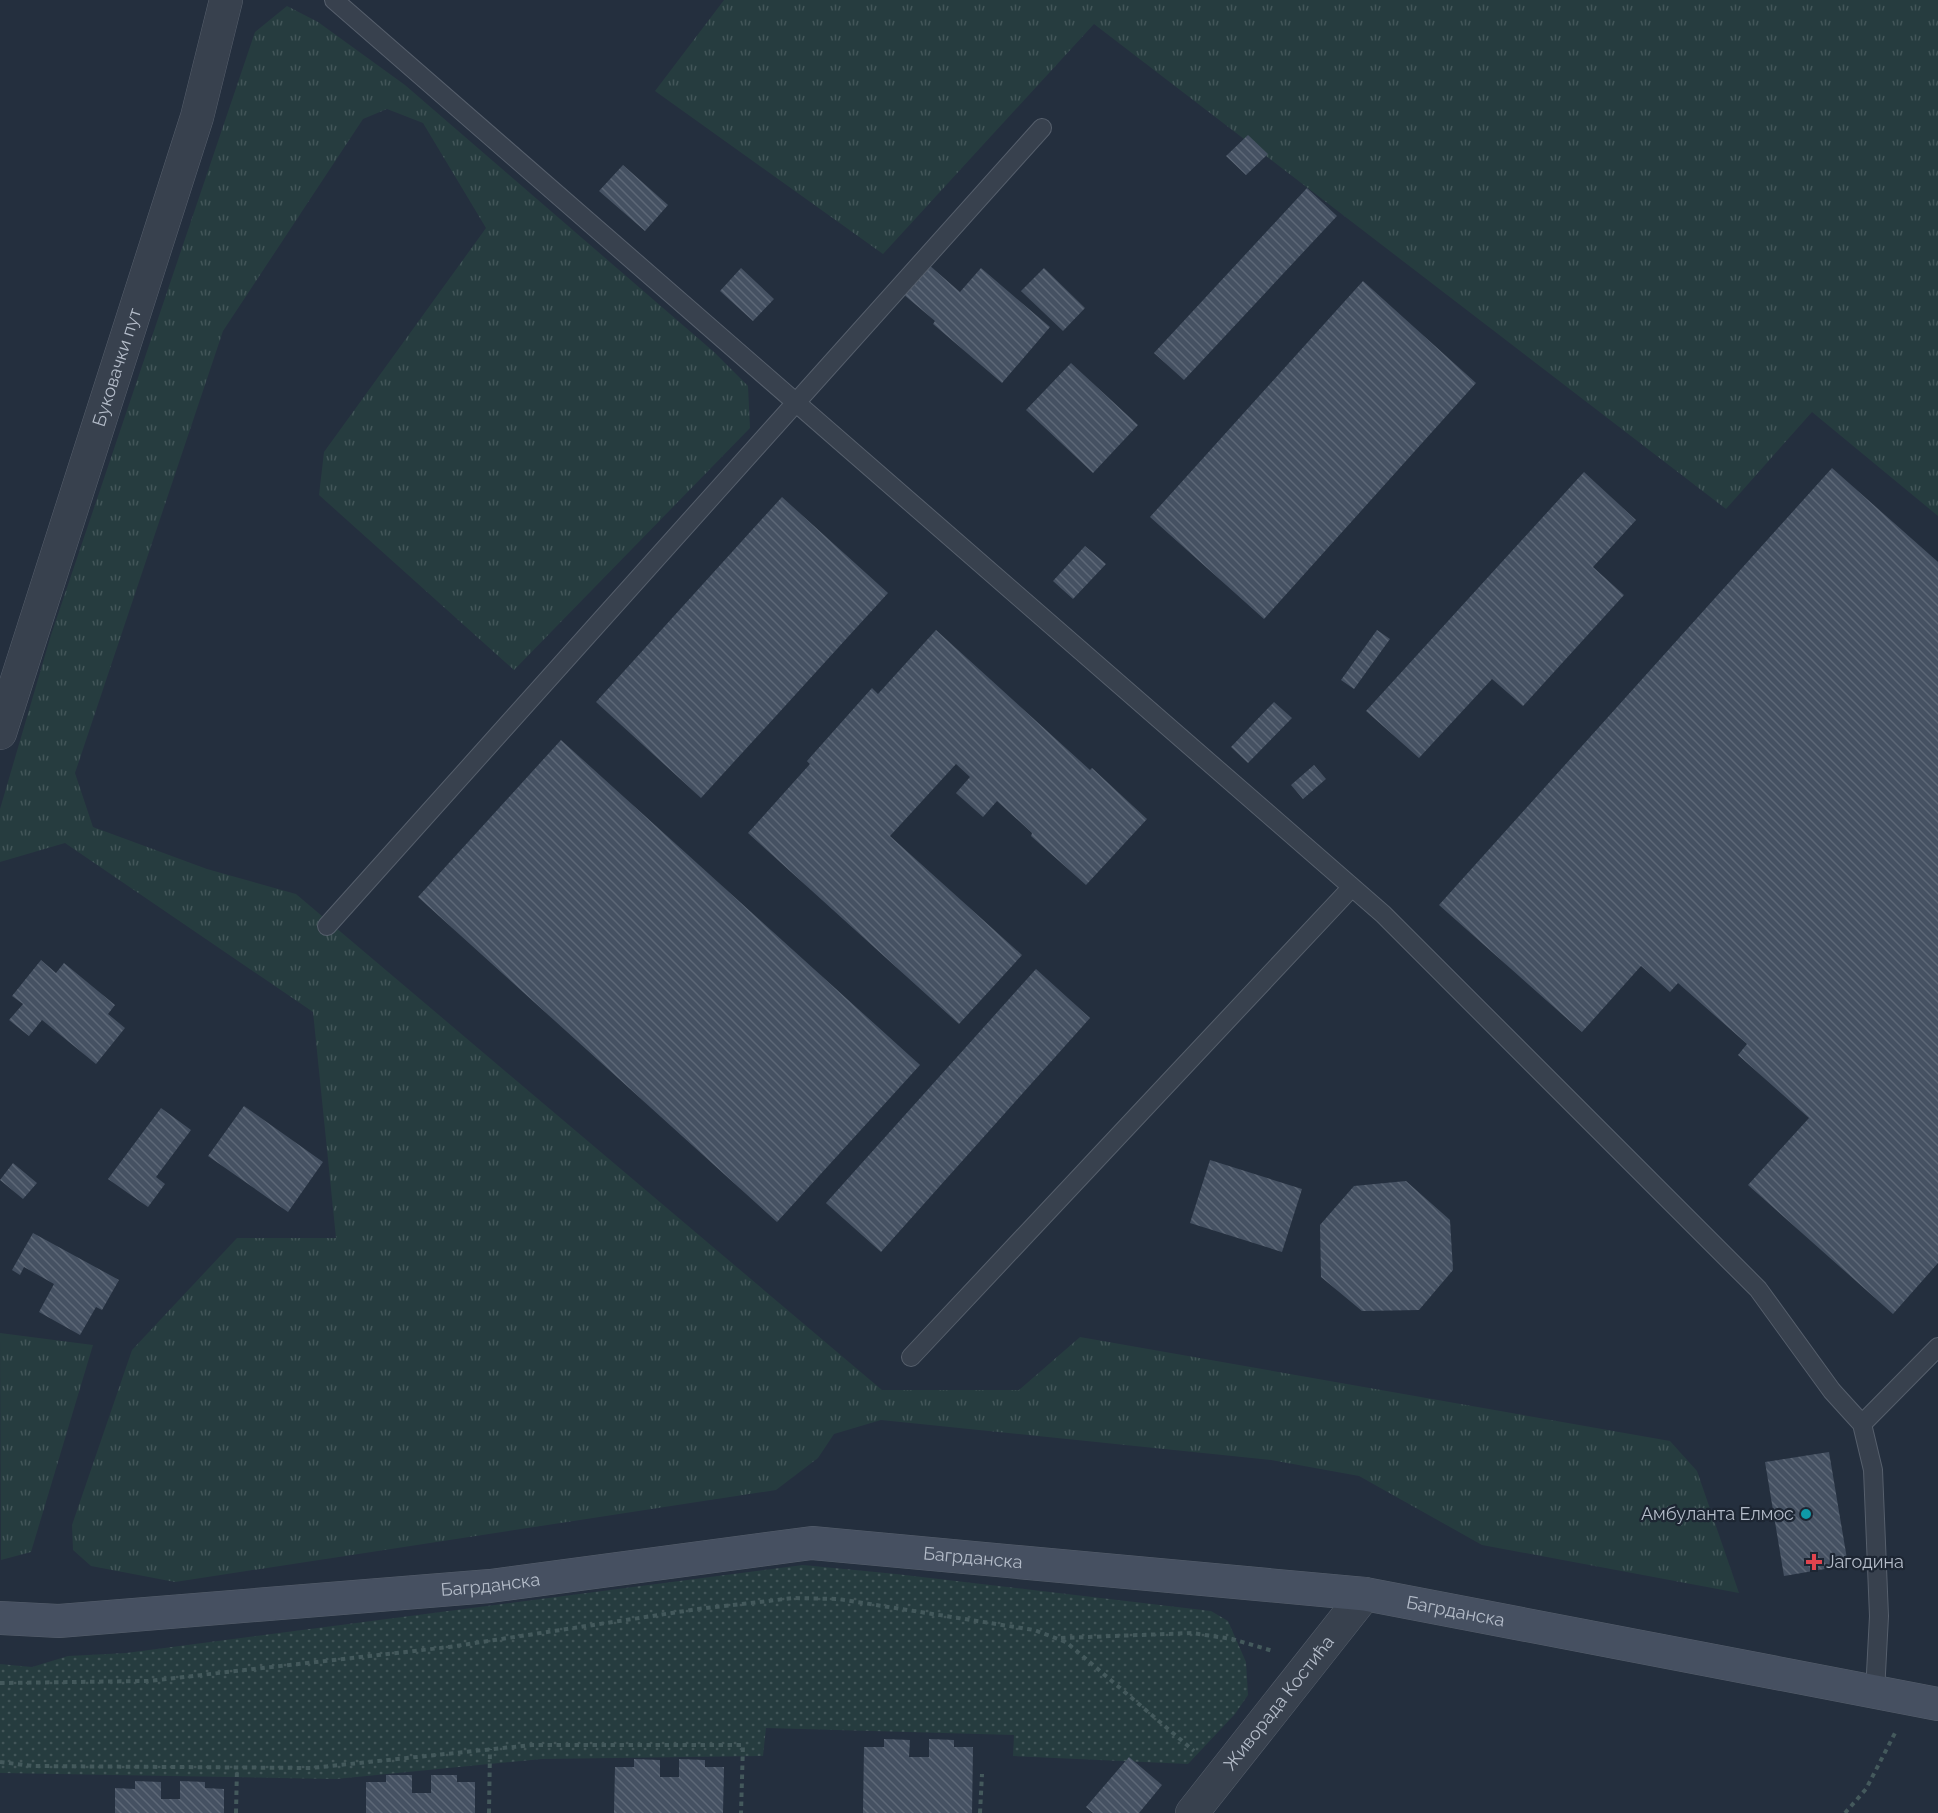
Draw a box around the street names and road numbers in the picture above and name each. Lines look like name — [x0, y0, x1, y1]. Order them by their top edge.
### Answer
street label: Буковачки пут — [88, 305, 145, 429]
street label: Багрданска — [922, 1542, 1024, 1572]
street label: Багрданска — [440, 1568, 541, 1600]
street label: Багрданска — [1405, 1591, 1507, 1631]
street label: Живорада Костића — [1219, 1631, 1338, 1774]

